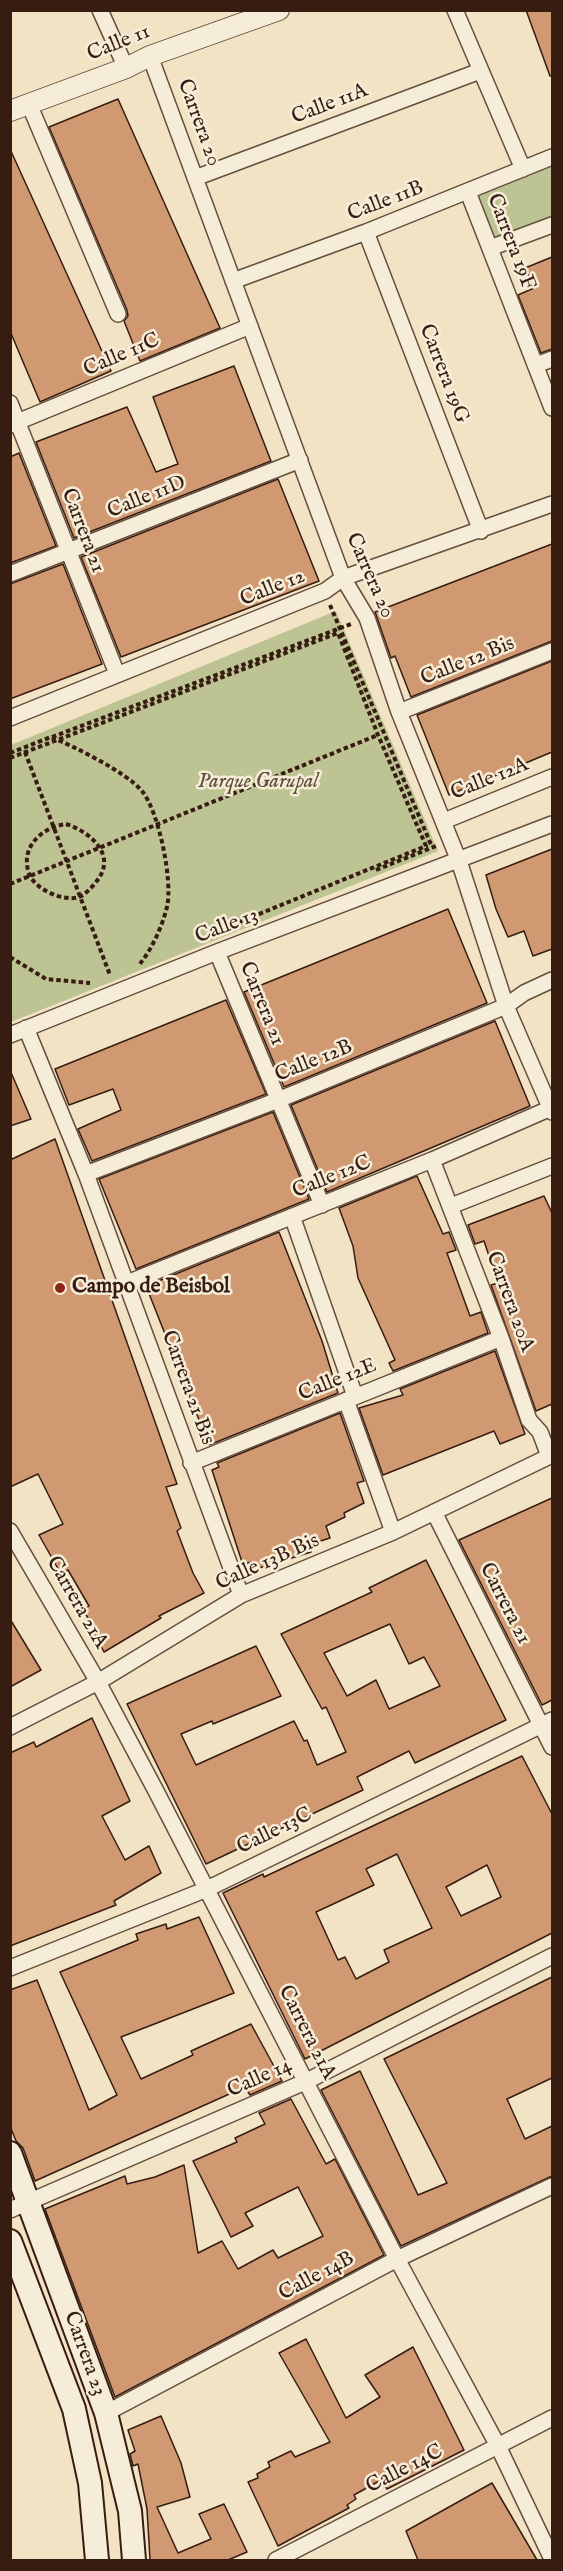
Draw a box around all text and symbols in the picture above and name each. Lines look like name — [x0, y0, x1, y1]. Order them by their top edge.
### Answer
street label: Calle 11 — [84, 20, 154, 68]
street label: Carrera 20 — [171, 76, 225, 170]
street label: Calle 11A — [288, 79, 372, 131]
street label: Calle 11B — [344, 176, 428, 228]
street label: Carrera 19F — [480, 190, 540, 294]
street label: Carrera 19G — [413, 321, 473, 427]
street label: Calle 11C — [80, 329, 164, 383]
street label: Calle 11D — [104, 471, 190, 525]
street label: Carrera 21 — [54, 485, 110, 577]
street label: Carrera 20 — [339, 529, 399, 623]
street label: Calle 12 — [237, 565, 309, 613]
street label: Calle 12 Bis — [417, 632, 519, 692]
street label: Calle 12A — [447, 753, 533, 807]
park label: Parque Garupal — [198, 770, 318, 796]
street label: Calle 13 — [192, 904, 262, 950]
street label: Carrera 21 — [233, 958, 289, 1050]
street label: Calle 12B — [272, 1035, 356, 1089]
street label: Calle 12C — [289, 1151, 375, 1205]
street label: Carrera 20A — [479, 1248, 539, 1356]
place label: Campo de Beisbol — [72, 1275, 230, 1301]
marker: Campo de Beisbol — [53, 1281, 67, 1295]
street label: Carrera 21 Bis — [155, 1327, 219, 1449]
street label: Calle 12E — [295, 1354, 381, 1408]
street label: Calle 13B Bis — [212, 1529, 324, 1597]
street label: Carrera 21A — [39, 1552, 113, 1654]
street label: Carrera 21 — [473, 1559, 535, 1649]
street label: Calle 13C — [233, 1803, 317, 1861]
street label: Carrera 21A — [272, 1982, 340, 2084]
street label: Calle 14 — [224, 2054, 296, 2104]
street label: Calle 14B — [275, 2247, 359, 2307]
street label: Carrera 23 — [57, 2308, 111, 2400]
street label: Calle 14C — [362, 2440, 448, 2500]

